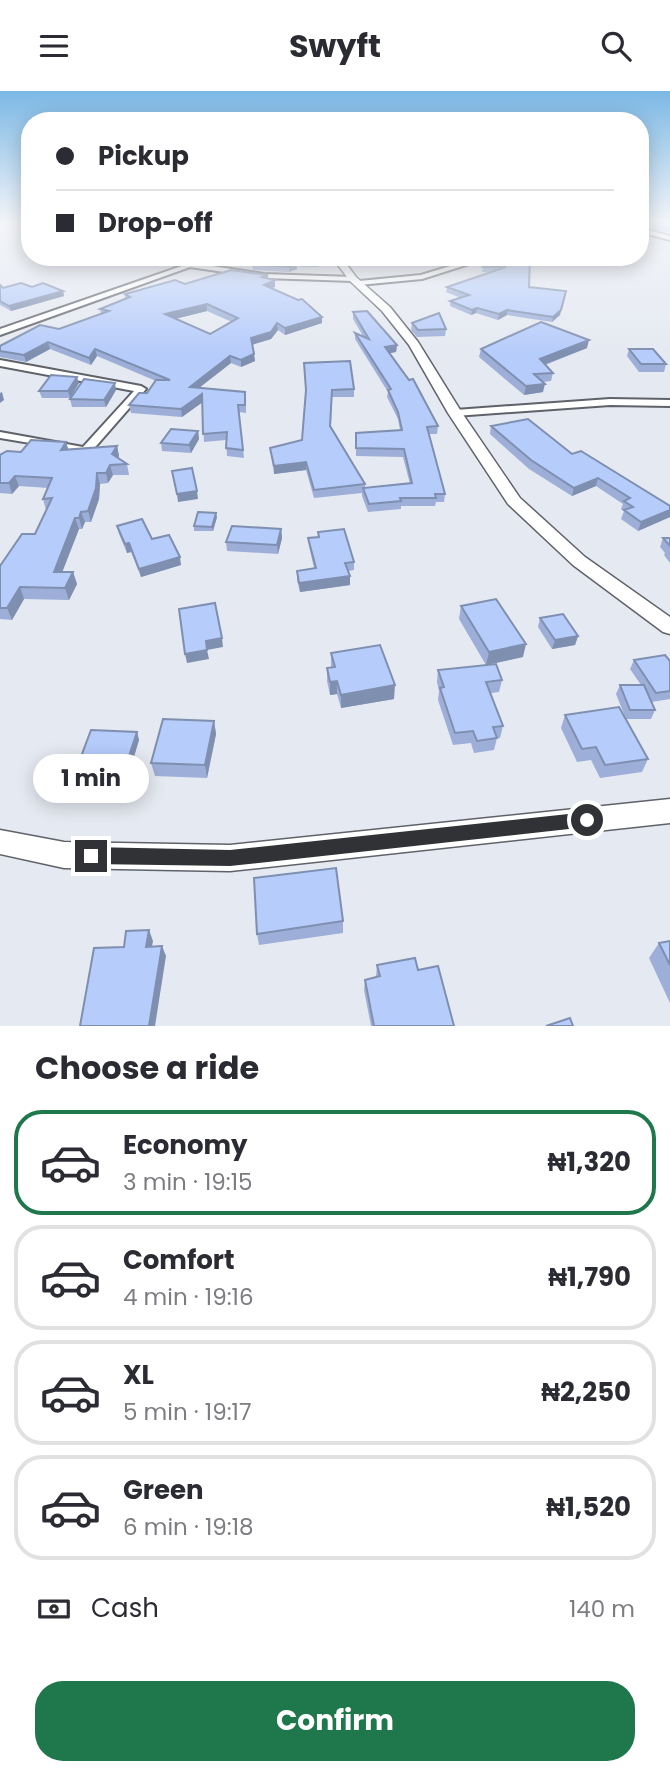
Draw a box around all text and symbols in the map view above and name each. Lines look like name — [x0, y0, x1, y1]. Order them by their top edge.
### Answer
text: Swyft — [289, 23, 381, 68]
icon: menu — [35, 27, 73, 65]
icon: search — [597, 27, 635, 65]
text: Pickup — [98, 138, 189, 174]
text: Drop-off — [98, 205, 213, 241]
callout: 1 min — [33, 755, 149, 803]
text: 1 min — [61, 762, 121, 794]
route start — [571, 804, 603, 836]
route end — [75, 840, 107, 872]
text: Choose a ride — [35, 1045, 259, 1090]
text: Economy — [123, 1127, 247, 1163]
icon: car — [39, 1131, 102, 1194]
text: ₦1,320 — [547, 1144, 631, 1180]
text: 3 min · 19:15 — [123, 1166, 252, 1198]
text: Comfort — [123, 1242, 235, 1278]
icon: car — [39, 1246, 102, 1309]
text: ₦1,790 — [548, 1259, 631, 1295]
text: 4 min · 19:16 — [123, 1281, 254, 1313]
text: XL — [123, 1357, 154, 1393]
icon: car — [39, 1361, 102, 1424]
text: ₦2,250 — [541, 1374, 631, 1410]
text: 5 min · 19:17 — [123, 1396, 251, 1428]
text: Green — [123, 1472, 204, 1508]
icon: car — [39, 1476, 102, 1539]
text: ₦1,520 — [546, 1489, 631, 1525]
text: 6 min · 19:18 — [123, 1511, 254, 1543]
icon: cash — [35, 1590, 73, 1628]
text: Cash — [91, 1590, 159, 1626]
text: 140 m — [569, 1593, 635, 1625]
button: Confirm — [35, 1681, 635, 1761]

